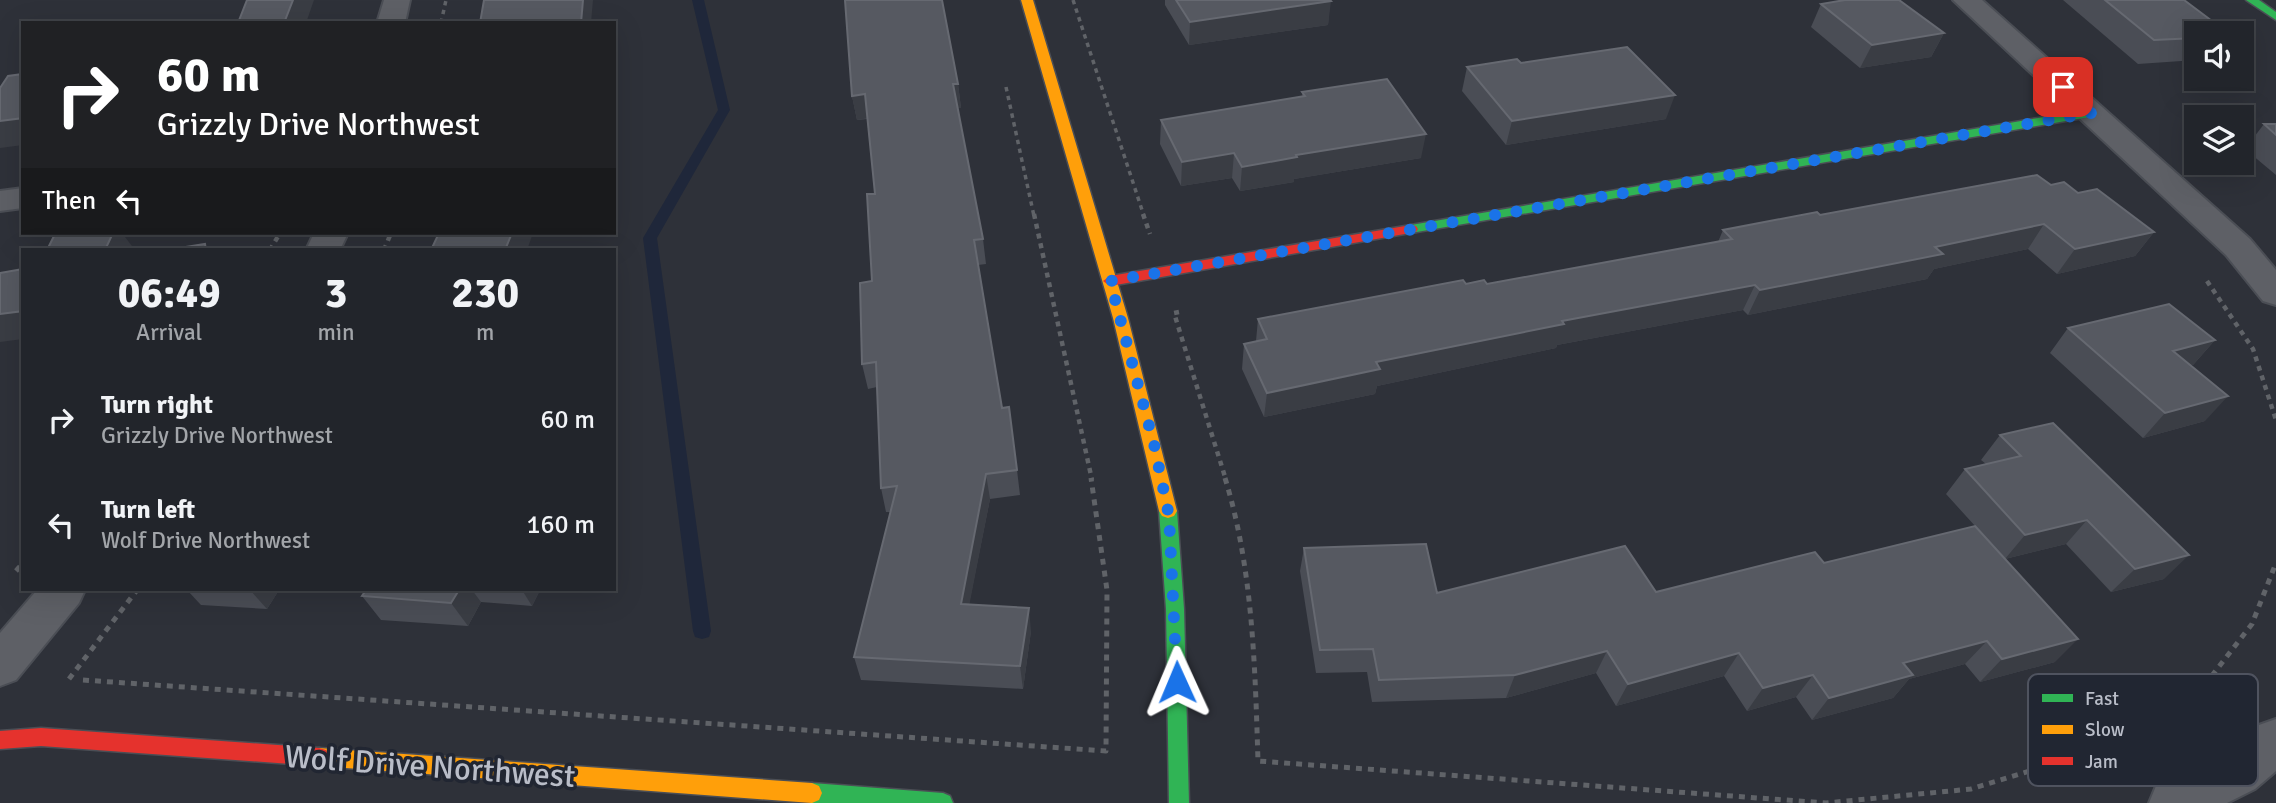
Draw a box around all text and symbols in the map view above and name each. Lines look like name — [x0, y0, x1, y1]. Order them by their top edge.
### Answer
map controls — [2184, 21, 2254, 175]
button: sound — [2184, 21, 2254, 91]
text: 60 m — [157, 45, 260, 105]
icon: right — [42, 49, 133, 140]
pin — [2033, 57, 2093, 117]
icon: arrive — [2044, 68, 2082, 106]
text: Grizzly Drive Northwest — [157, 105, 480, 144]
button: layers — [2184, 105, 2254, 175]
icon: left — [110, 182, 148, 220]
text: Then — [42, 185, 96, 217]
text: 06:49 — [118, 268, 221, 319]
text: 3 — [325, 268, 347, 319]
text: 230 — [451, 268, 519, 319]
text: Arrival — [136, 318, 202, 347]
text: min — [317, 318, 355, 347]
text: m — [476, 318, 494, 347]
text: Turn right — [101, 389, 213, 421]
icon: right — [42, 401, 80, 439]
text: 60 m — [540, 404, 595, 436]
text: Grizzly Drive Northwest — [101, 421, 333, 450]
text: Turn left — [101, 494, 195, 526]
icon: left — [42, 506, 80, 544]
text: 160 m — [526, 509, 595, 541]
text: Wolf Drive Northwest — [101, 526, 310, 555]
position arrow — [1140, 645, 1214, 719]
legend — [2028, 674, 2258, 786]
text: Fast — [2085, 687, 2119, 711]
text: Slow — [2085, 718, 2125, 742]
street label: Wolf Drive Northwest — [283, 737, 576, 796]
text: Jam — [2085, 750, 2118, 774]

